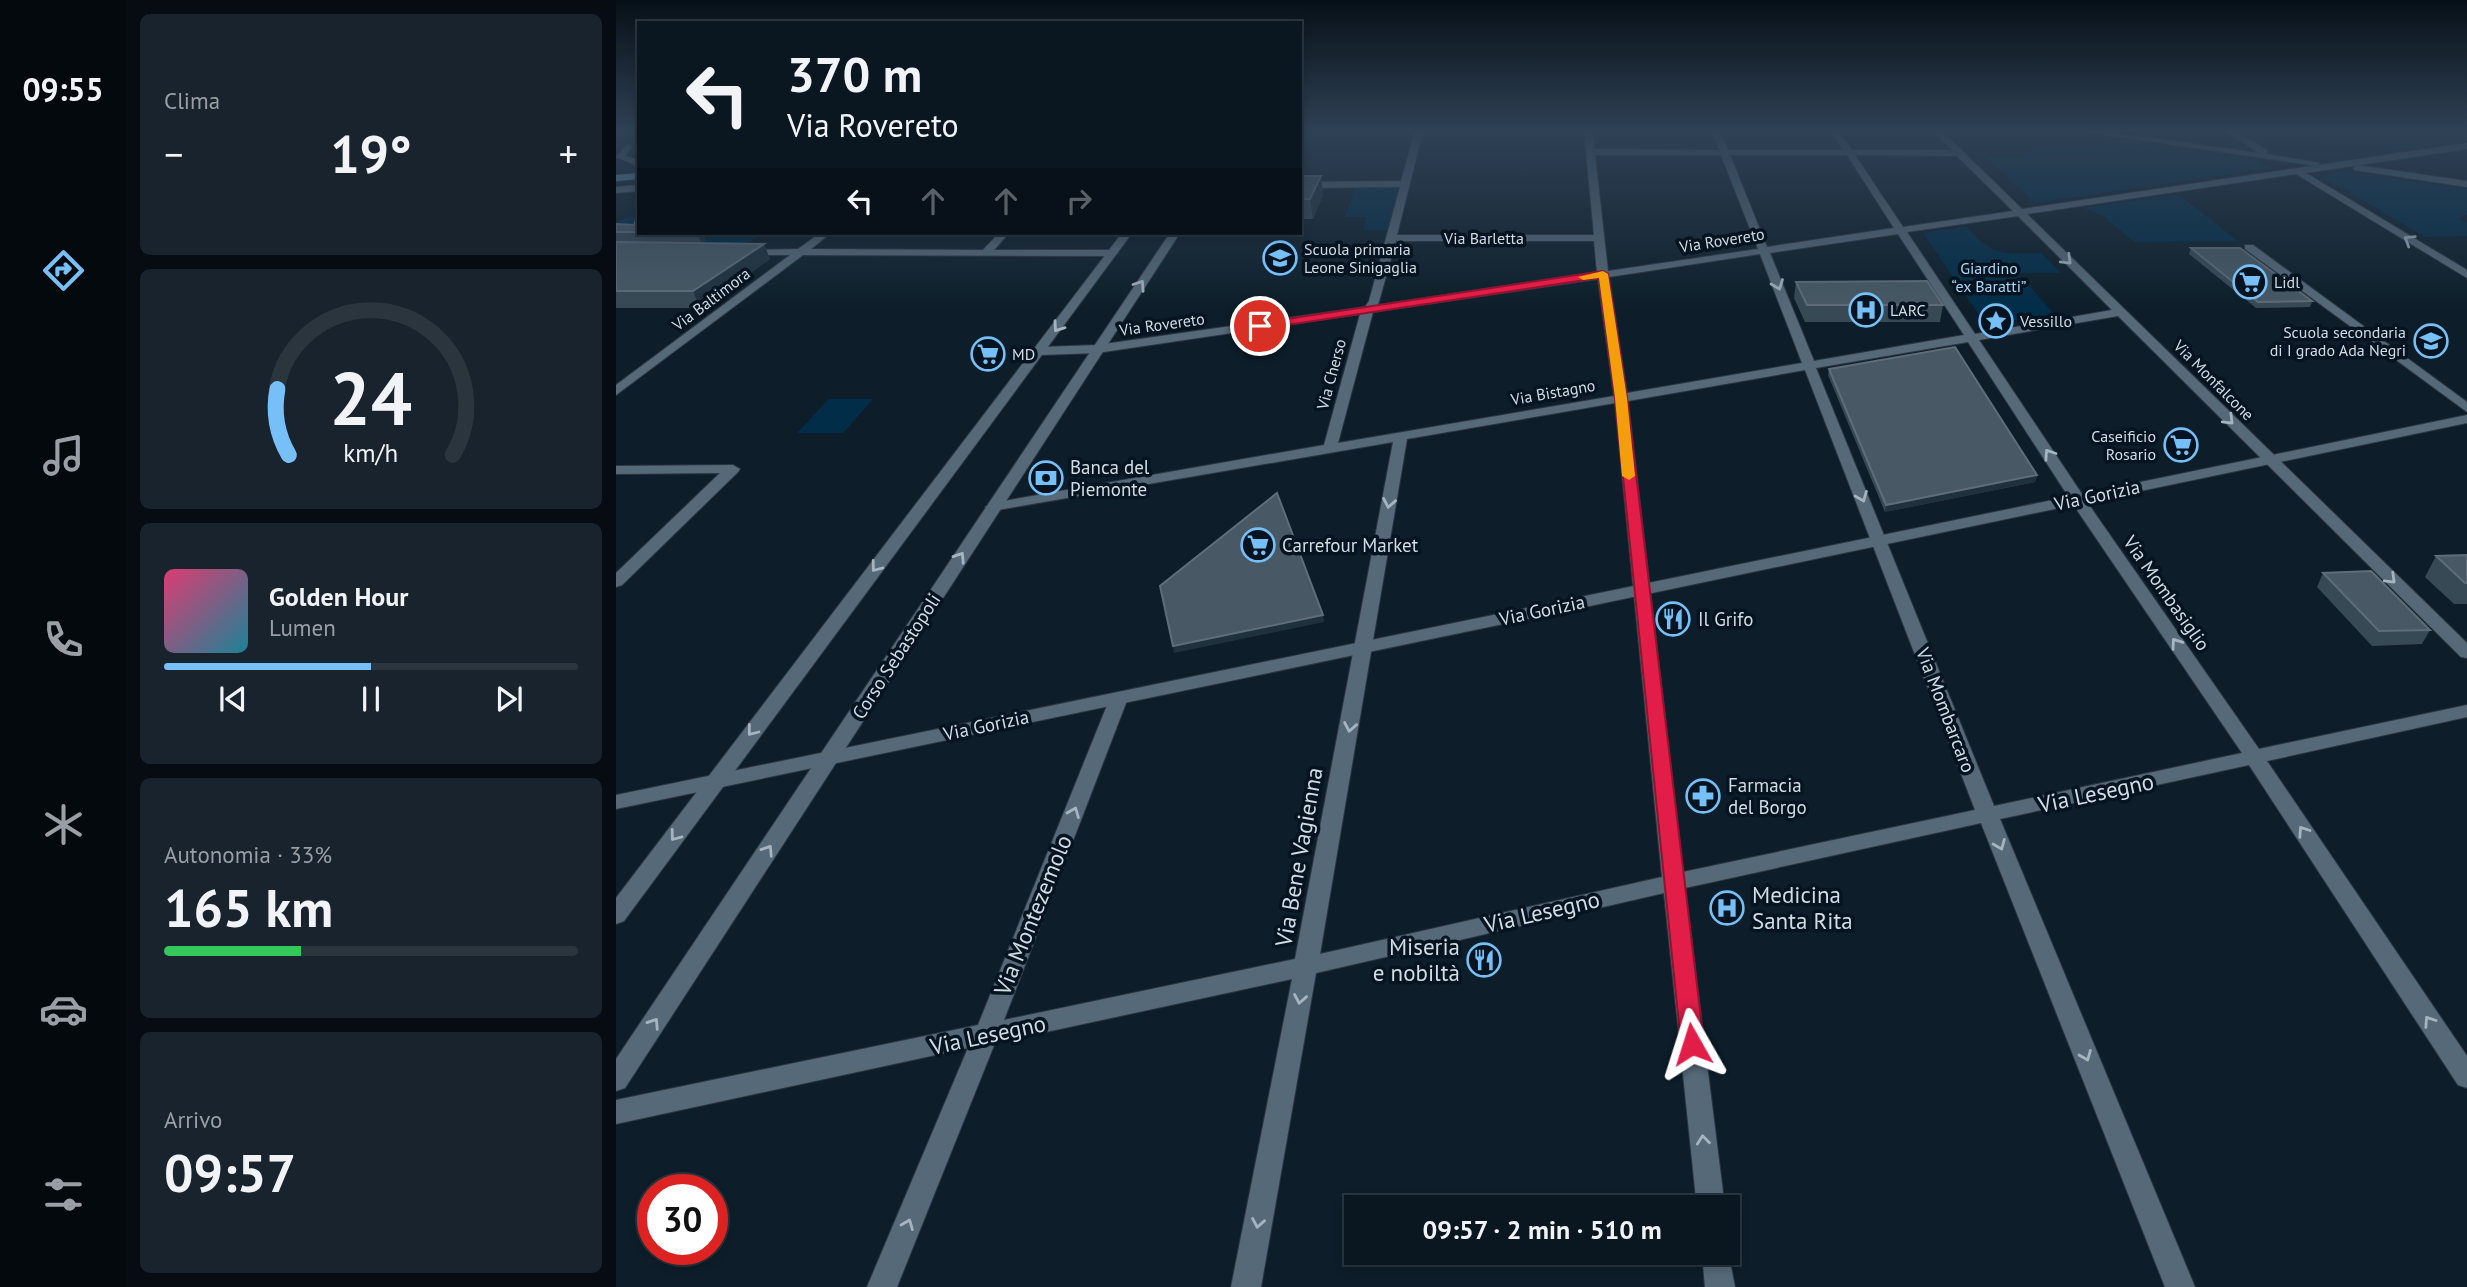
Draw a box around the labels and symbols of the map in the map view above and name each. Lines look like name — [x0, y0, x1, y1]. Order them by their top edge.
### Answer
street label: Via Rovereto — [1677, 223, 1766, 257]
street label: Via Barletta — [1443, 228, 1524, 248]
one-way arrow — [2403, 235, 2416, 248]
school or university icon: Scuola primaria Leone Sinigaglia — [1261, 239, 1299, 277]
place label: Scuola primaria Leone Sinigaglia — [1304, 239, 1417, 277]
one-way arrow — [2059, 252, 2072, 265]
park label: Giardino “ex Baratti” — [1952, 258, 2026, 296]
street label: Via Baltimora — [667, 263, 754, 335]
supermarket icon: Lidl — [2231, 263, 2269, 301]
place label: Lidl — [2274, 272, 2300, 292]
one-way arrow — [1770, 279, 1784, 291]
one-way arrow — [1131, 280, 1144, 293]
hospital icon: LARC — [1847, 291, 1885, 329]
pin — [1230, 296, 1290, 356]
place label: LARC — [1890, 300, 1926, 320]
place icon: Vessillo — [1977, 302, 2015, 340]
street label: Via Rovereto — [1117, 308, 1206, 340]
place label: Vessillo — [2019, 311, 2072, 331]
one-way arrow — [1054, 319, 1066, 332]
place label: Scuola secondaria di I grado Ada Negri — [2270, 322, 2406, 360]
school or university icon: Scuola secondaria di I grado Ada Negri — [2412, 322, 2450, 360]
supermarket icon: MD — [969, 335, 1007, 373]
street label: Via Monfalcone — [2169, 335, 2258, 424]
street label: Via Cherso — [1312, 336, 1350, 413]
place label: MD — [1012, 344, 1035, 364]
street label: Via Bistagno — [1508, 375, 1597, 409]
one-way arrow — [2221, 411, 2234, 424]
place label: Caseificio Rosario — [2091, 426, 2156, 464]
supermarket icon: Caseificio Rosario — [2162, 426, 2200, 464]
one-way arrow — [2045, 448, 2058, 461]
place label: Banca del Piemonte — [1070, 455, 1150, 501]
bank icon: Banca del Piemonte — [1027, 459, 1065, 497]
street label: Via Gorizia — [2051, 474, 2142, 516]
one-way arrow — [1854, 490, 1868, 502]
one-way arrow — [1382, 497, 1397, 509]
supermarket icon: Carrefour Market — [1239, 526, 1277, 564]
street label: Via Mombasiglio — [2118, 530, 2215, 655]
place label: Carrefour Market — [1282, 533, 1419, 557]
one-way arrow — [952, 551, 965, 564]
one-way arrow — [872, 559, 885, 572]
one-way arrow — [2383, 571, 2396, 584]
street label: Corso Sebastopoli — [846, 589, 946, 723]
street label: Via Gorizia — [1496, 589, 1587, 631]
restaurant icon: Il Grifo — [1654, 600, 1692, 638]
place label: Il Grifo — [1698, 607, 1753, 631]
one-way arrow — [2172, 638, 2184, 651]
street label: Via Mombarcaro — [1911, 643, 1981, 776]
street label: Via Gorizia — [940, 704, 1031, 746]
one-way arrow — [1343, 721, 1358, 733]
one-way arrow — [748, 723, 761, 736]
street label: Via Bene Vagienna — [1268, 765, 1329, 950]
street label: Via Lesegno — [2034, 766, 2156, 819]
place label: Farmacia del Borgo — [1728, 773, 1807, 819]
pharmacy icon: Farmacia del Borgo — [1684, 777, 1722, 815]
one-way arrow — [1066, 807, 1080, 820]
one-way arrow — [2298, 826, 2311, 839]
one-way arrow — [671, 829, 683, 841]
street label: Via Montezemolo — [987, 830, 1078, 1000]
one-way arrow — [1992, 838, 2006, 850]
one-way arrow — [760, 845, 772, 858]
place label: Medicina Santa Rita — [1752, 880, 1853, 935]
street label: Via Lesegno — [1480, 884, 1602, 939]
hospital icon: Medicina Santa Rita — [1708, 889, 1746, 927]
place label: Miseria e nobiltà — [1373, 932, 1460, 987]
restaurant icon: Miseria e nobiltà — [1465, 941, 1503, 979]
one-way arrow — [1293, 993, 1308, 1005]
position arrow — [1655, 1007, 1729, 1081]
street label: Via Lesegno — [926, 1008, 1048, 1061]
one-way arrow — [2424, 1015, 2437, 1028]
one-way arrow — [645, 1018, 658, 1031]
one-way arrow — [2077, 1049, 2091, 1061]
one-way arrow — [1696, 1134, 1711, 1145]
speed limit sign: 30 — [637, 1174, 728, 1265]
one-way arrow — [1251, 1217, 1266, 1229]
one-way arrow — [900, 1219, 914, 1231]

